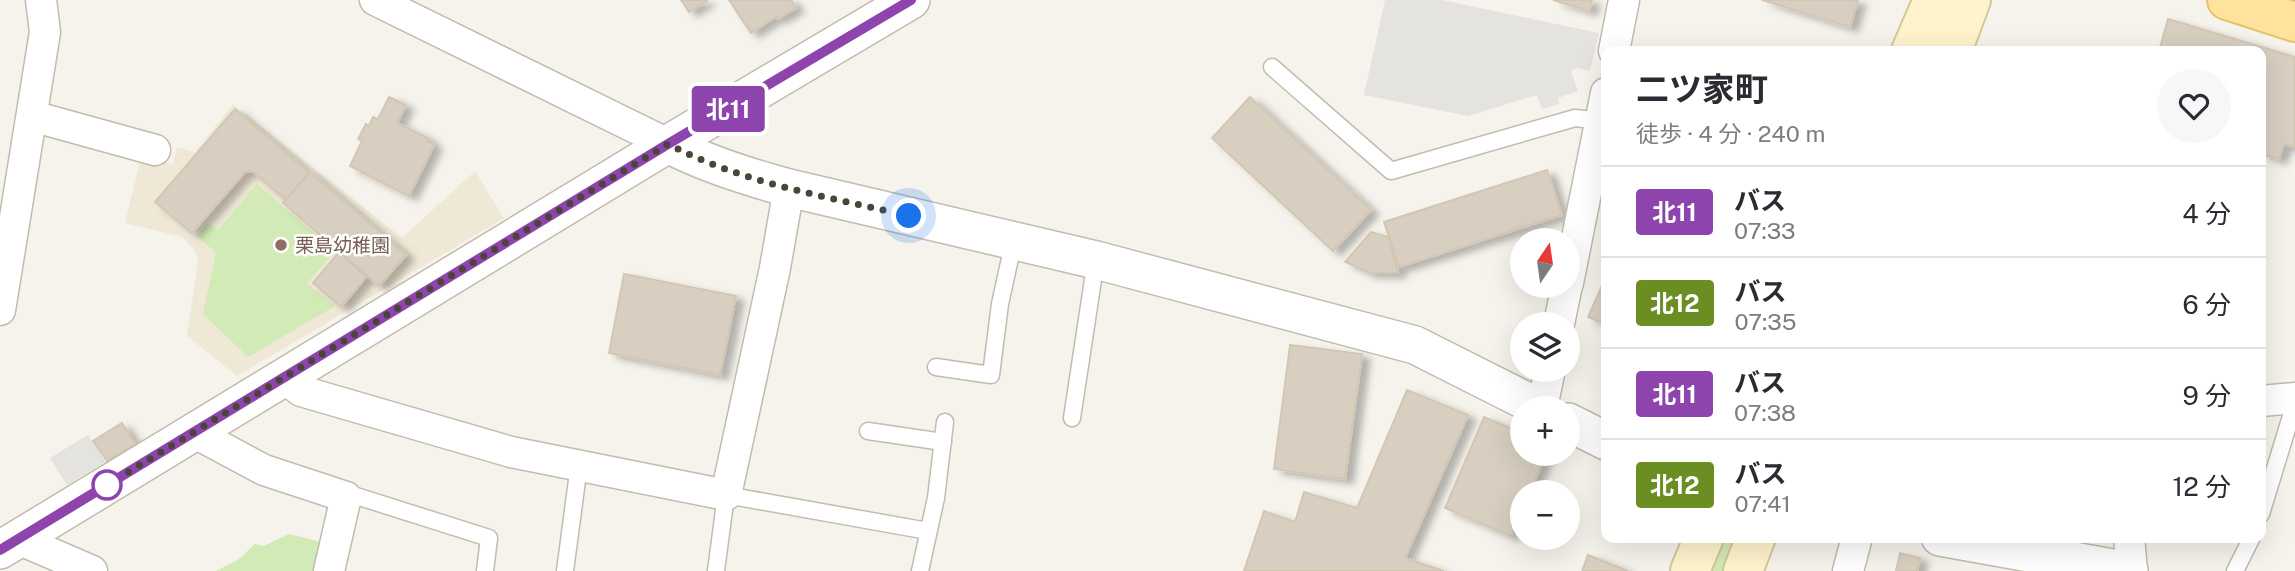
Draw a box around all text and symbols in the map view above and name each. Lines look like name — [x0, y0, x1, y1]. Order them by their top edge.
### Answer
button: heart — [2157, 69, 2231, 143]
text: 二ツ家町 — [1636, 70, 1768, 108]
line badge: 北11 — [688, 86, 768, 132]
text: 北11 — [706, 95, 750, 123]
text: 徒歩 · 4 分 · 240 m — [1636, 120, 1825, 147]
text: バス — [1734, 185, 1786, 216]
your location — [891, 198, 926, 233]
text: 北11 — [1652, 198, 1697, 226]
text: 4 分 — [2182, 198, 2231, 229]
text: 07:33 — [1734, 217, 1795, 244]
north arrow — [1510, 228, 1580, 298]
map controls — [1510, 228, 1580, 550]
place label: 栗島幼稚園 — [295, 234, 390, 256]
marker: 栗島幼稚園 — [273, 237, 289, 253]
text: バス — [1735, 276, 1787, 307]
text: 北12 — [1650, 289, 1700, 317]
text: 6 分 — [2182, 289, 2231, 320]
text: 07:35 — [1735, 308, 1796, 335]
button: layers — [1510, 312, 1580, 382]
text: バス — [1734, 367, 1786, 398]
text: 北11 — [1652, 380, 1697, 408]
text: 9 分 — [2182, 380, 2231, 411]
button: + — [1510, 396, 1580, 466]
text: 07:38 — [1734, 399, 1796, 426]
text: バス — [1735, 458, 1787, 489]
unlabelled marker — [92, 470, 122, 500]
text: 北12 — [1650, 471, 1700, 499]
text: 12 分 — [2173, 471, 2231, 502]
button: − — [1510, 480, 1580, 550]
text: 07:41 — [1735, 490, 1791, 517]

